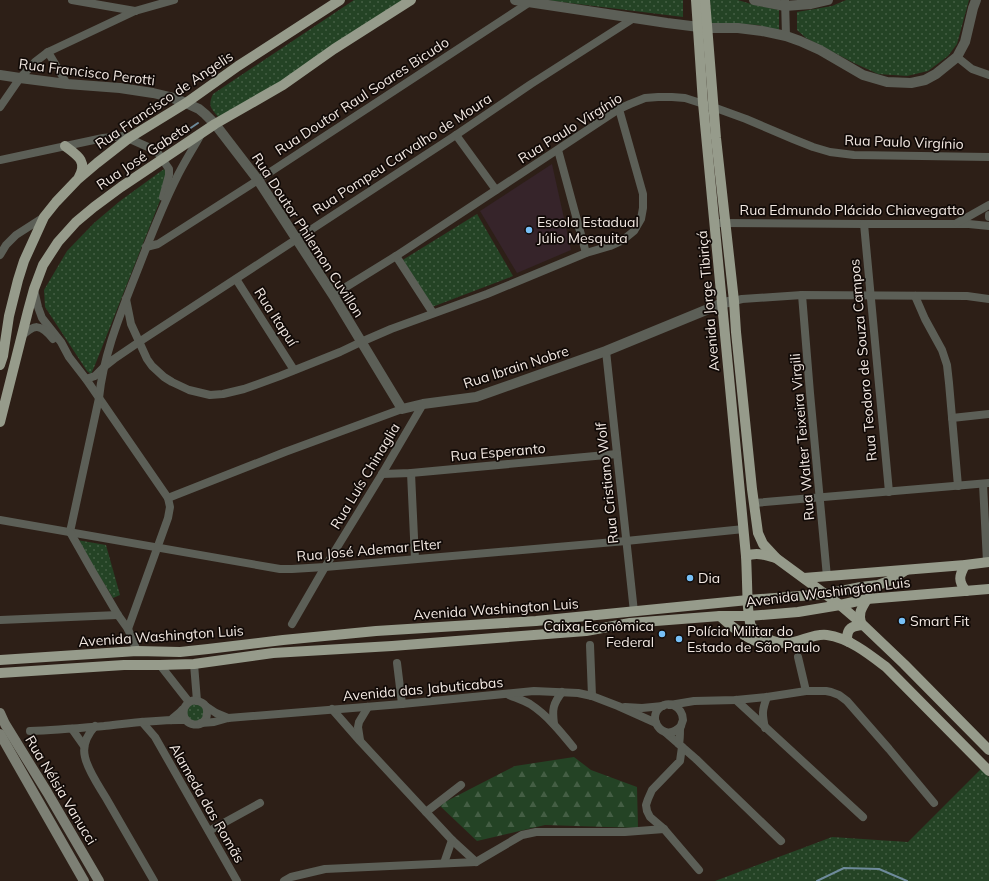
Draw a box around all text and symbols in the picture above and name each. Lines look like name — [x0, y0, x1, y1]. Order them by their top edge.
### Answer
street label: Rua Doutor Raul Soares Bicudo — [272, 33, 452, 159]
street label: Rua Francisco de Angelis — [92, 47, 236, 153]
street label: Rua Francisco Perotti — [18, 55, 156, 89]
street label: Rua Pompeu Carvalho de Moura — [309, 89, 495, 219]
street label: Rua Paulo Virgínio — [515, 89, 625, 167]
street label: Rua José Gabeta — [93, 118, 193, 194]
street label: Rua Paulo Virgínio — [844, 131, 964, 153]
street label: Rua Doutor Philemon Cuvillon — [248, 149, 368, 321]
street label: Rua Edmundo Plácido Chiavegatto — [740, 201, 964, 219]
place label: Escola Estadual Júlio Mesquita — [537, 213, 639, 247]
marker: Escola Estadual Júlio Mesquita — [524, 225, 534, 235]
street label: Avenida Jorge Tibiriçá — [693, 230, 723, 372]
street label: Rua Teodoro de Souza Campos — [845, 258, 881, 462]
street label: Rua Itapuí — [250, 284, 302, 350]
street label: Rua Ibrain Nobre — [461, 341, 571, 393]
street label: Rua Walter Teixeira Virgili — [786, 353, 818, 521]
street label: Rua Luís Chinaglia — [326, 420, 404, 532]
street label: Rua Cristiano Wolf — [592, 421, 622, 545]
street label: Rua Esperanto — [450, 439, 546, 465]
street label: Rua José Ademar Elter — [296, 535, 443, 565]
place label: Dia — [698, 569, 720, 587]
marker: Dia — [685, 573, 695, 583]
street label: Avenida Washington Luis — [745, 573, 911, 611]
street label: Avenida Washington Luis — [413, 594, 579, 624]
place label: Smart Fit — [910, 612, 970, 630]
marker: Smart Fit — [897, 616, 907, 626]
place label: Caixa Econômica Federal — [543, 617, 654, 651]
street label: Avenida Washington Luis — [78, 621, 244, 651]
place label: Polícia Militar do Estado de São Paulo — [687, 622, 820, 656]
marker: Caixa Econômica Federal — [657, 629, 667, 639]
marker: Polícia Militar do Estado de São Paulo — [674, 634, 684, 644]
street label: Avenida das Jabuticabas — [342, 673, 504, 705]
street label: Rua Nélsia Vanucci — [21, 732, 101, 848]
street label: Alameda das Romãs — [165, 740, 249, 866]

